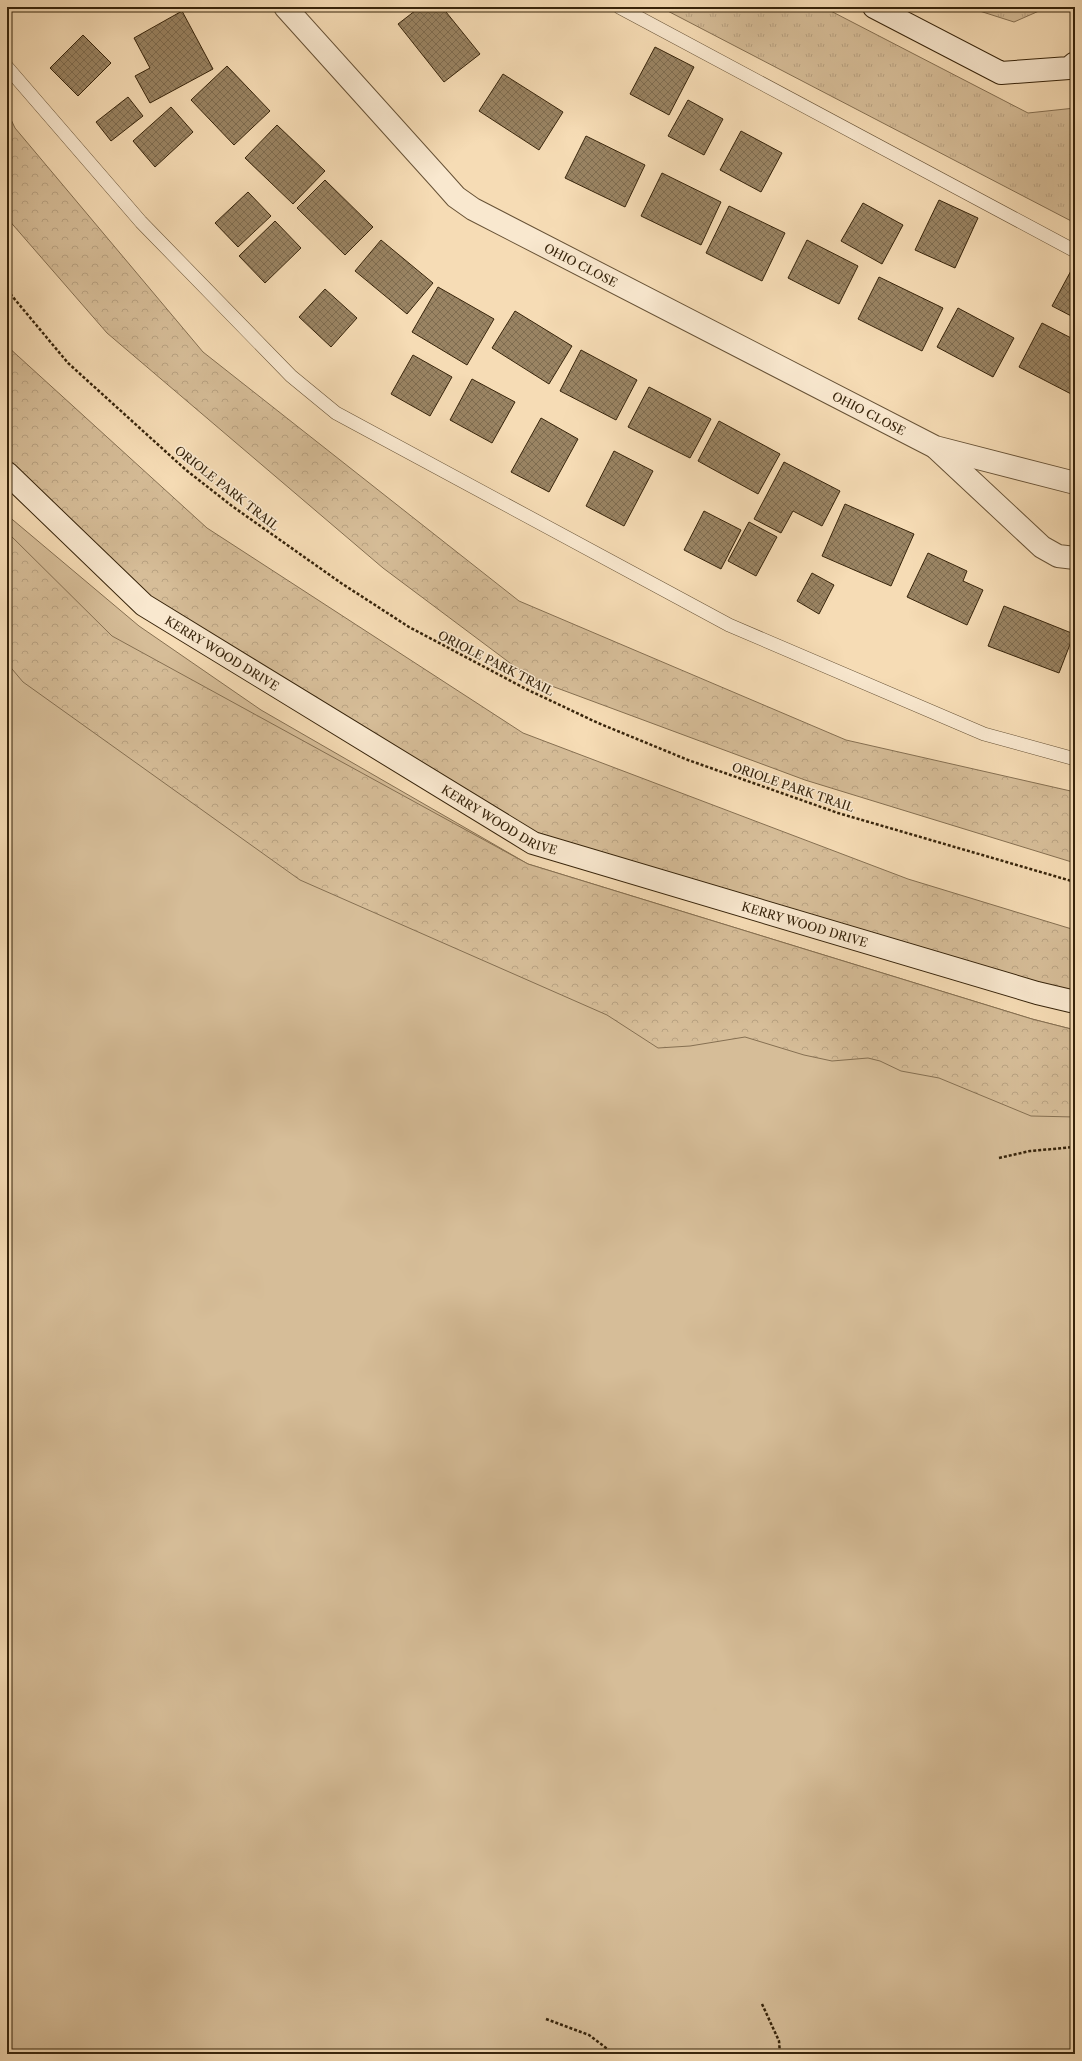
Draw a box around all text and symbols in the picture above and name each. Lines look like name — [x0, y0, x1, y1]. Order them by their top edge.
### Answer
street label: OHIO CLOSE — [542, 240, 620, 290]
street label: OHIO CLOSE — [830, 388, 908, 438]
street label: ORIOLE PARK TRAIL — [172, 443, 282, 533]
street label: KERRY WOOD DRIVE — [163, 612, 282, 693]
street label: ORIOLE PARK TRAIL — [436, 627, 557, 699]
street label: ORIOLE PARK TRAIL — [730, 759, 856, 815]
street label: KERRY WOOD DRIVE — [439, 781, 559, 857]
street label: KERRY WOOD DRIVE — [740, 898, 870, 950]

